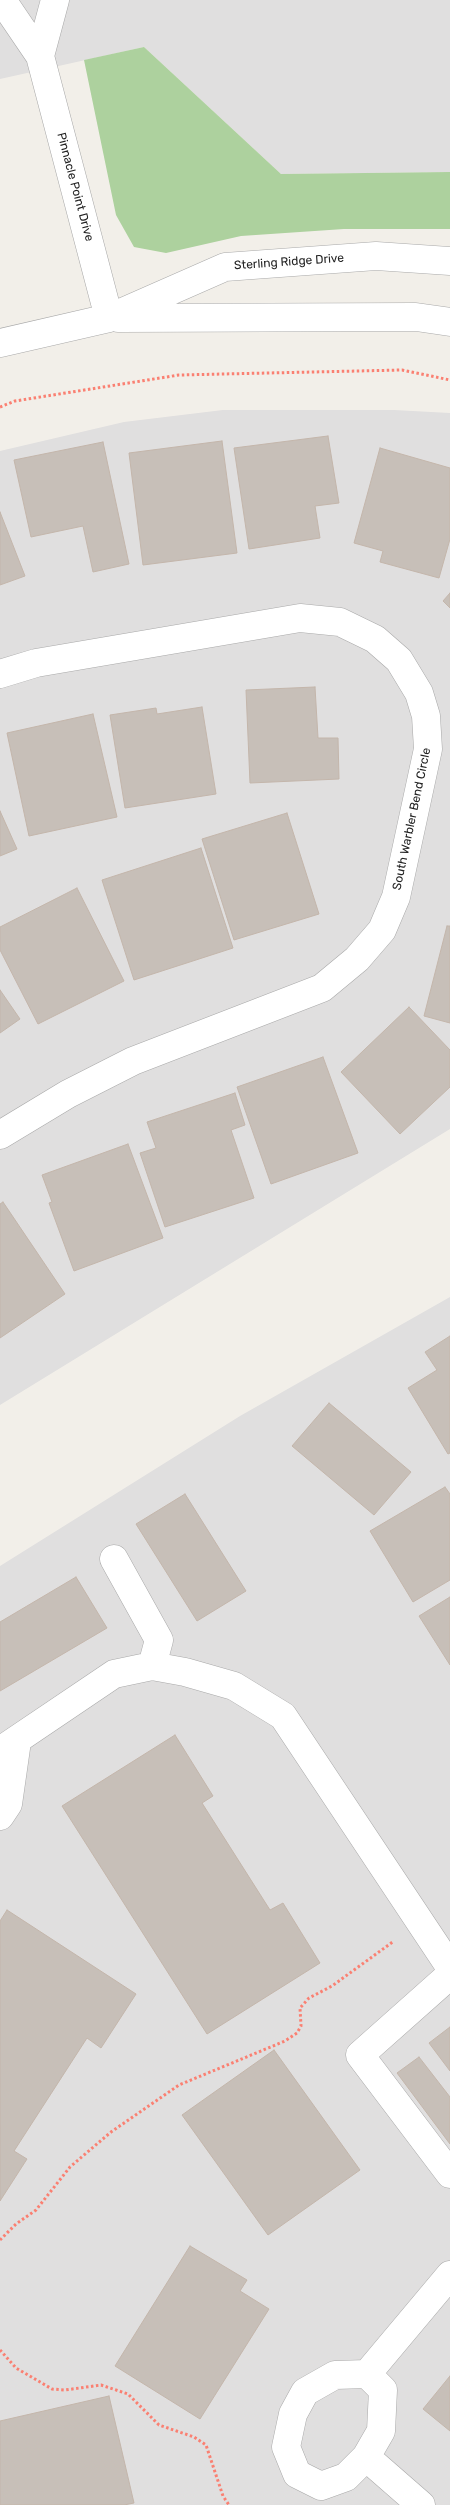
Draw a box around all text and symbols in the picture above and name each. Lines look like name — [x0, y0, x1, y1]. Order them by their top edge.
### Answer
street label: Pinnacle Point Drive — [54, 131, 96, 243]
street label: Sterling Ridge Drive — [234, 251, 344, 273]
street label: South Warbler Bend Circle — [390, 747, 434, 891]

